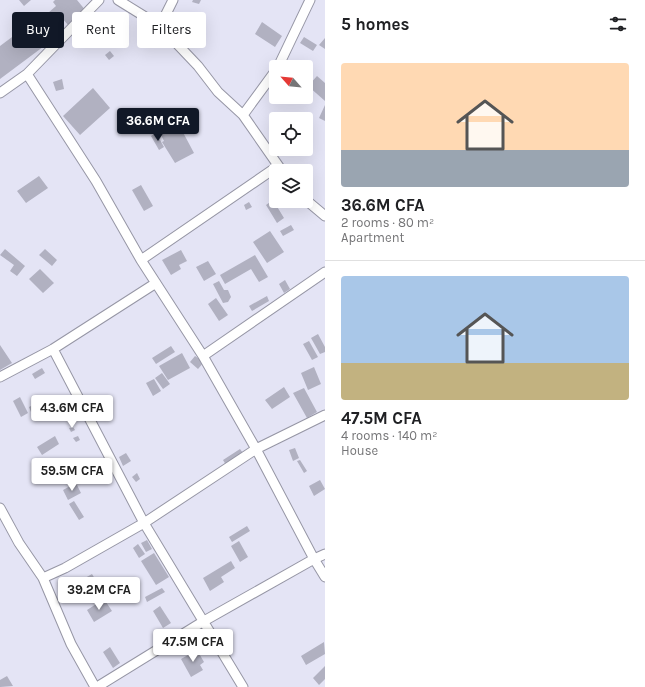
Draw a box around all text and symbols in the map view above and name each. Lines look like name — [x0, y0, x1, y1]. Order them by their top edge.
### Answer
chip: Buy — [12, 12, 64, 48]
chip: Rent — [72, 12, 129, 48]
chip: Filters — [137, 12, 206, 48]
icon: filters — [607, 13, 629, 35]
text: 5 homes — [341, 14, 410, 34]
north arrow — [269, 60, 313, 104]
map controls — [269, 60, 313, 208]
icon: home — [449, 89, 521, 161]
pin: 36.6M CFA — [112, 108, 204, 142]
button: locate — [269, 112, 313, 156]
text: 36.6M CFA — [126, 113, 190, 128]
button: layers — [269, 164, 313, 208]
text: 36.6M CFA — [341, 195, 425, 215]
text: 2 rooms · 80 m² — [341, 215, 434, 230]
text: Apartment — [341, 230, 404, 245]
icon: home — [449, 302, 521, 374]
pin: 43.6M CFA — [26, 395, 118, 429]
text: 43.6M CFA — [40, 400, 104, 415]
text: 47.5M CFA — [341, 408, 422, 428]
text: 4 rooms · 140 m² — [341, 428, 437, 443]
text: House — [341, 443, 378, 458]
pin: 59.5M CFA — [26, 458, 118, 492]
text: 59.5M CFA — [40, 463, 104, 478]
pin: 39.2M CFA — [53, 577, 145, 611]
text: 39.2M CFA — [67, 582, 131, 597]
pin: 47.5M CFA — [147, 629, 239, 663]
text: 47.5M CFA — [162, 634, 224, 649]

